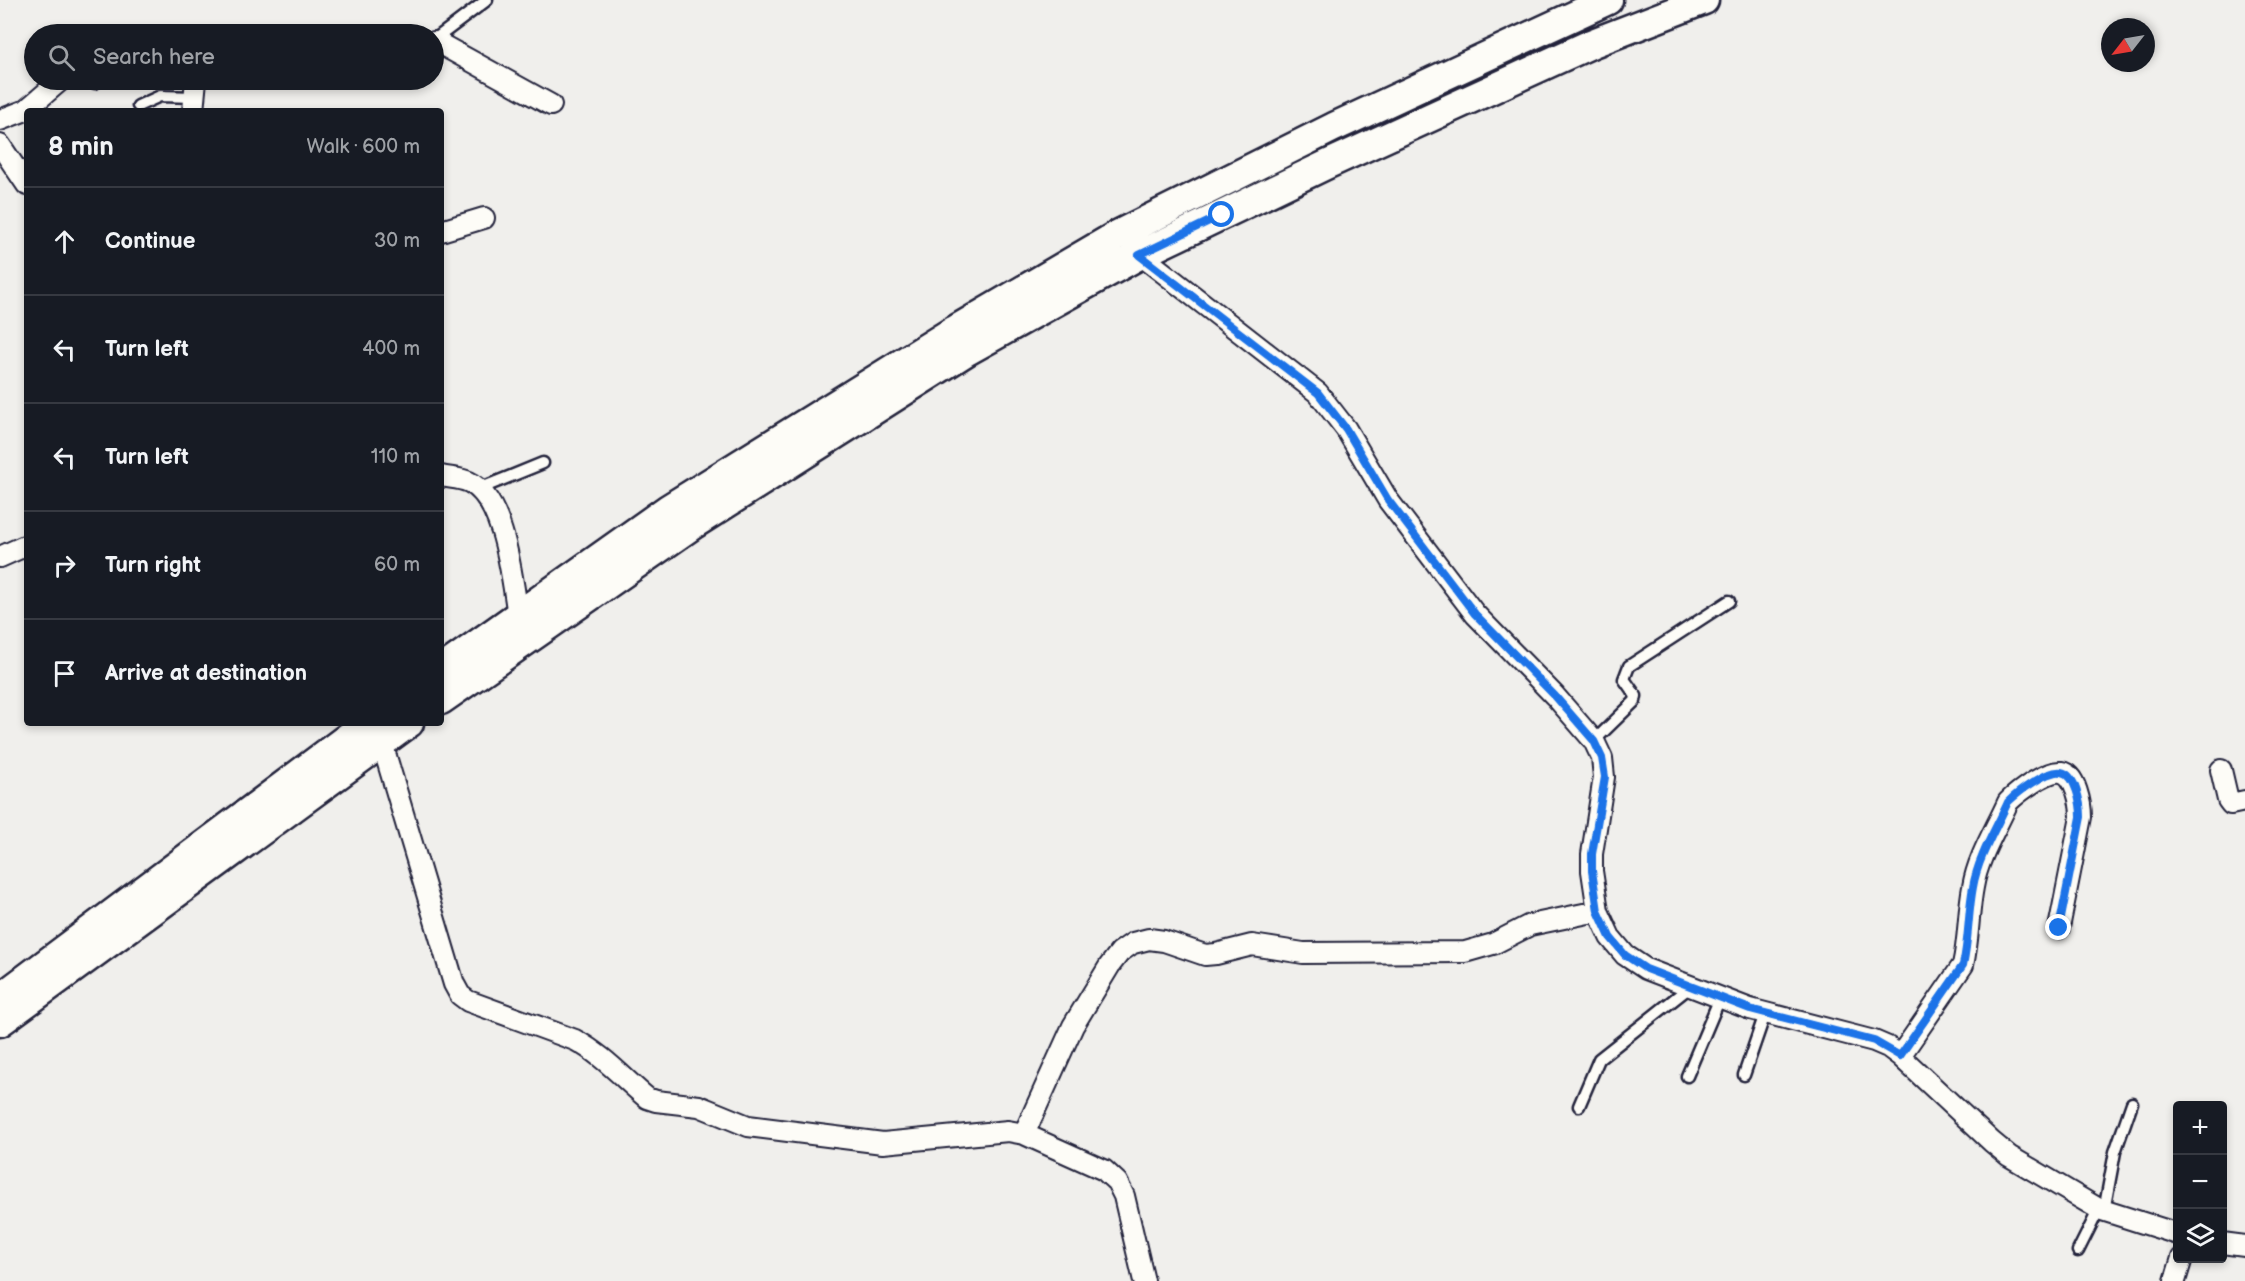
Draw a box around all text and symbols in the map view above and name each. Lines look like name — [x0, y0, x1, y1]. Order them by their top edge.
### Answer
north arrow — [2101, 18, 2155, 72]
search box — [24, 24, 444, 90]
icon: search — [45, 41, 78, 74]
text: Search here — [93, 44, 215, 71]
text: 8 min — [48, 132, 114, 163]
text: Walk · 600 m — [307, 135, 420, 159]
route start — [1208, 201, 1234, 227]
icon: ahead — [48, 225, 81, 258]
text: Continue — [105, 228, 195, 255]
text: 30 m — [374, 229, 420, 253]
icon: left — [48, 333, 81, 366]
text: Turn left — [105, 336, 189, 363]
text: 400 m — [362, 337, 420, 361]
icon: left — [48, 441, 81, 474]
text: Turn left — [105, 444, 189, 471]
text: 110 m — [371, 445, 420, 469]
icon: right — [48, 549, 81, 582]
text: Turn right — [105, 552, 201, 579]
text: 60 m — [374, 553, 420, 577]
icon: arrive — [48, 657, 81, 690]
text: Arrive at destination — [105, 660, 307, 687]
route end — [2045, 914, 2071, 940]
map controls — [2173, 1101, 2227, 1263]
button: + — [2173, 1101, 2227, 1155]
button: − — [2173, 1155, 2227, 1209]
button: layers — [2173, 1209, 2227, 1263]

